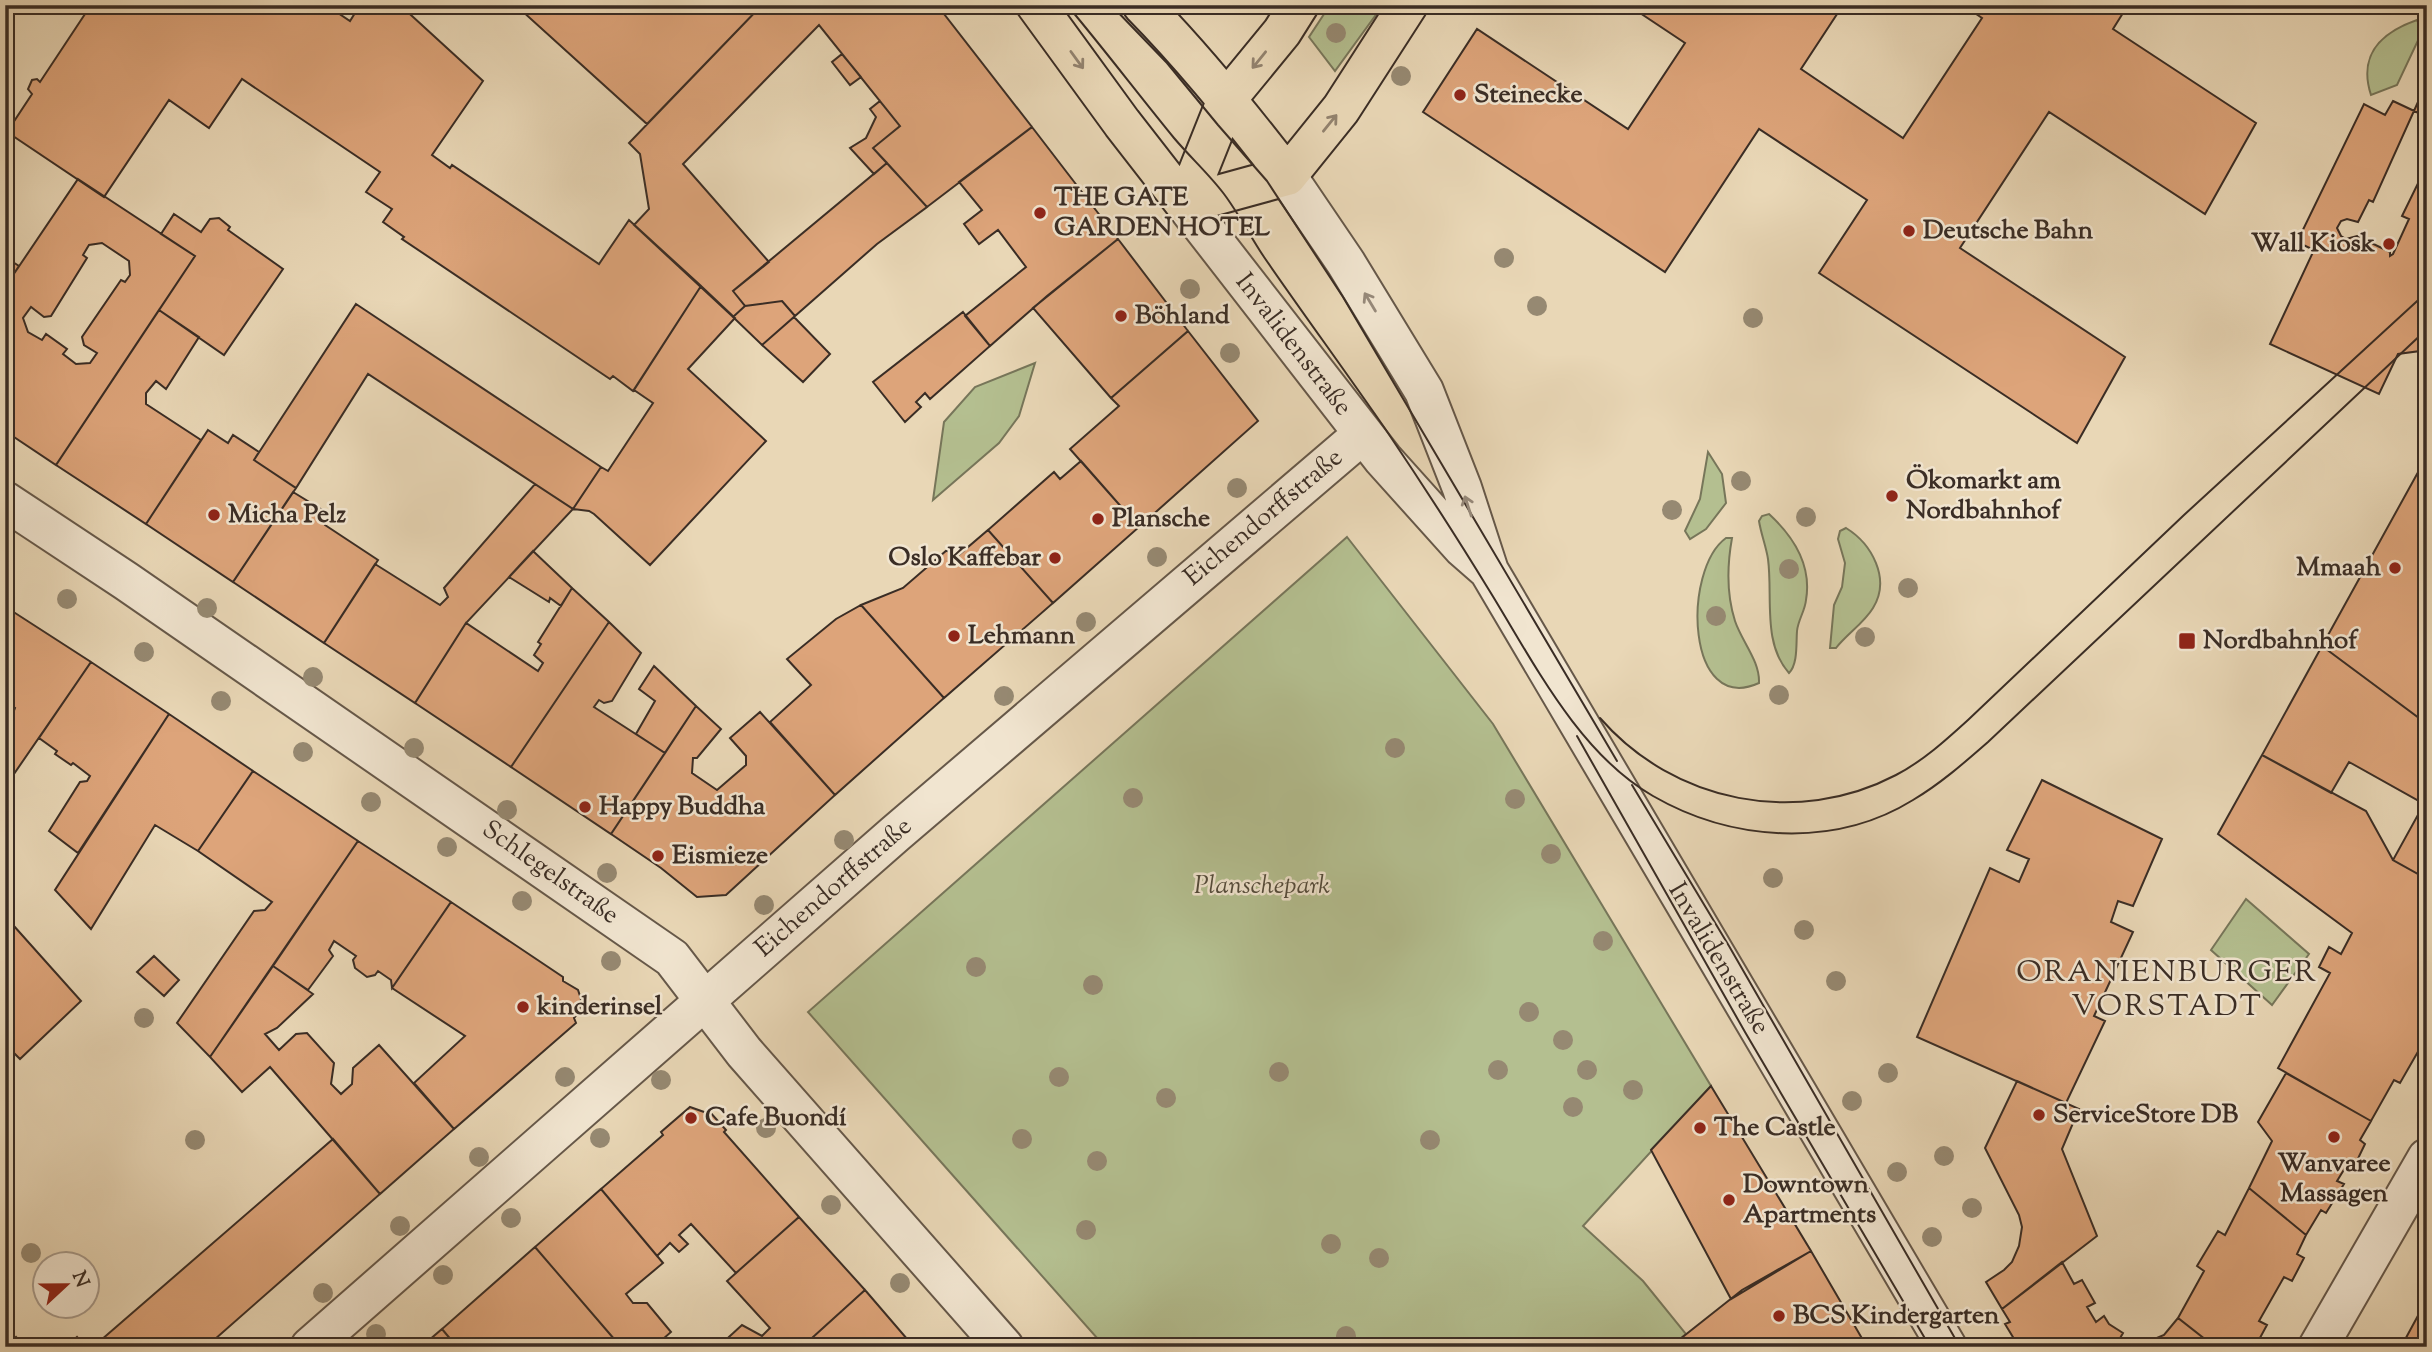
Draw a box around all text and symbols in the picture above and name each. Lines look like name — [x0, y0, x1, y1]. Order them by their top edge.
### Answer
one-way arrow — [1070, 50, 1084, 69]
one-way arrow — [1251, 50, 1266, 68]
place label: Steinecke — [1474, 77, 1583, 114]
marker: Steinecke — [1452, 87, 1468, 103]
one-way arrow — [1322, 114, 1338, 132]
place label: THE GATE GARDEN HOTEL — [1054, 180, 1270, 247]
marker: THE GATE GARDEN HOTEL — [1032, 205, 1048, 221]
place label: Deutsche Bahn — [1923, 213, 2094, 250]
marker: Deutsche Bahn — [1901, 223, 1917, 239]
place label: Wall Kiosk — [2251, 226, 2376, 263]
marker: Wall Kiosk — [2381, 236, 2397, 252]
street label: Invalidenstraße — [1226, 266, 1360, 424]
one-way arrow — [1363, 292, 1377, 312]
place label: Böhland — [1135, 298, 1230, 335]
marker: Böhland — [1113, 308, 1129, 324]
street label: Eichendorffstraße — [1176, 440, 1352, 596]
place label: Ökomarkt am Nordbahnhof — [1906, 463, 2062, 530]
marker: Ökomarkt am Nordbahnhof — [1884, 488, 1900, 504]
one-way arrow — [1461, 495, 1474, 517]
place label: Micha Pelz — [228, 497, 346, 534]
place label: Plansche — [1112, 501, 1210, 538]
marker: Micha Pelz — [206, 507, 222, 523]
marker: Plansche — [1090, 511, 1106, 527]
place label: Oslo Kaffebar — [888, 540, 1041, 577]
marker: Oslo Kaffebar — [1047, 550, 1063, 566]
place label: Mmaah — [2296, 550, 2382, 587]
marker: Mmaah — [2387, 560, 2403, 576]
place label: Lehmann — [968, 618, 1076, 655]
place label: Nordbahnhof — [2203, 623, 2359, 660]
marker: Lehmann — [946, 628, 962, 644]
marker: Nordbahnhof — [2177, 631, 2197, 651]
place label: Happy Buddha — [599, 789, 765, 826]
marker: Happy Buddha — [577, 799, 593, 815]
street label: Eichendorffstraße — [747, 809, 921, 967]
street label: Schlegelstraße — [474, 812, 626, 934]
place label: Eismieze — [672, 838, 768, 875]
marker: Eismieze — [650, 848, 666, 864]
park label: Planschepark — [1194, 868, 1330, 905]
street label: Invalidenstraße — [1658, 876, 1778, 1042]
district label: ORANIENBURGER VORSTADT — [2016, 952, 2318, 1029]
place label: kinderinsel — [536, 989, 663, 1026]
marker: kinderinsel — [515, 999, 531, 1015]
place label: ServiceStore DB — [2053, 1097, 2239, 1134]
place label: Cafe Buondí — [705, 1100, 847, 1137]
marker: ServiceStore DB — [2031, 1107, 2047, 1123]
marker: Cafe Buondí — [683, 1110, 699, 1126]
place label: The Castle — [1714, 1110, 1836, 1147]
marker: The Castle — [1692, 1120, 1708, 1136]
marker: Wanvaree Massagen — [2326, 1129, 2342, 1145]
place label: Wanvaree Massagen — [2277, 1146, 2391, 1213]
place label: Downtown Apartments — [1743, 1167, 1876, 1234]
marker: Downtown Apartments — [1721, 1192, 1737, 1208]
north arrow — [32, 1250, 102, 1320]
text: N — [64, 1267, 95, 1292]
place label: BCS Kindergarten — [1793, 1298, 2000, 1335]
marker: BCS Kindergarten — [1771, 1308, 1787, 1324]

